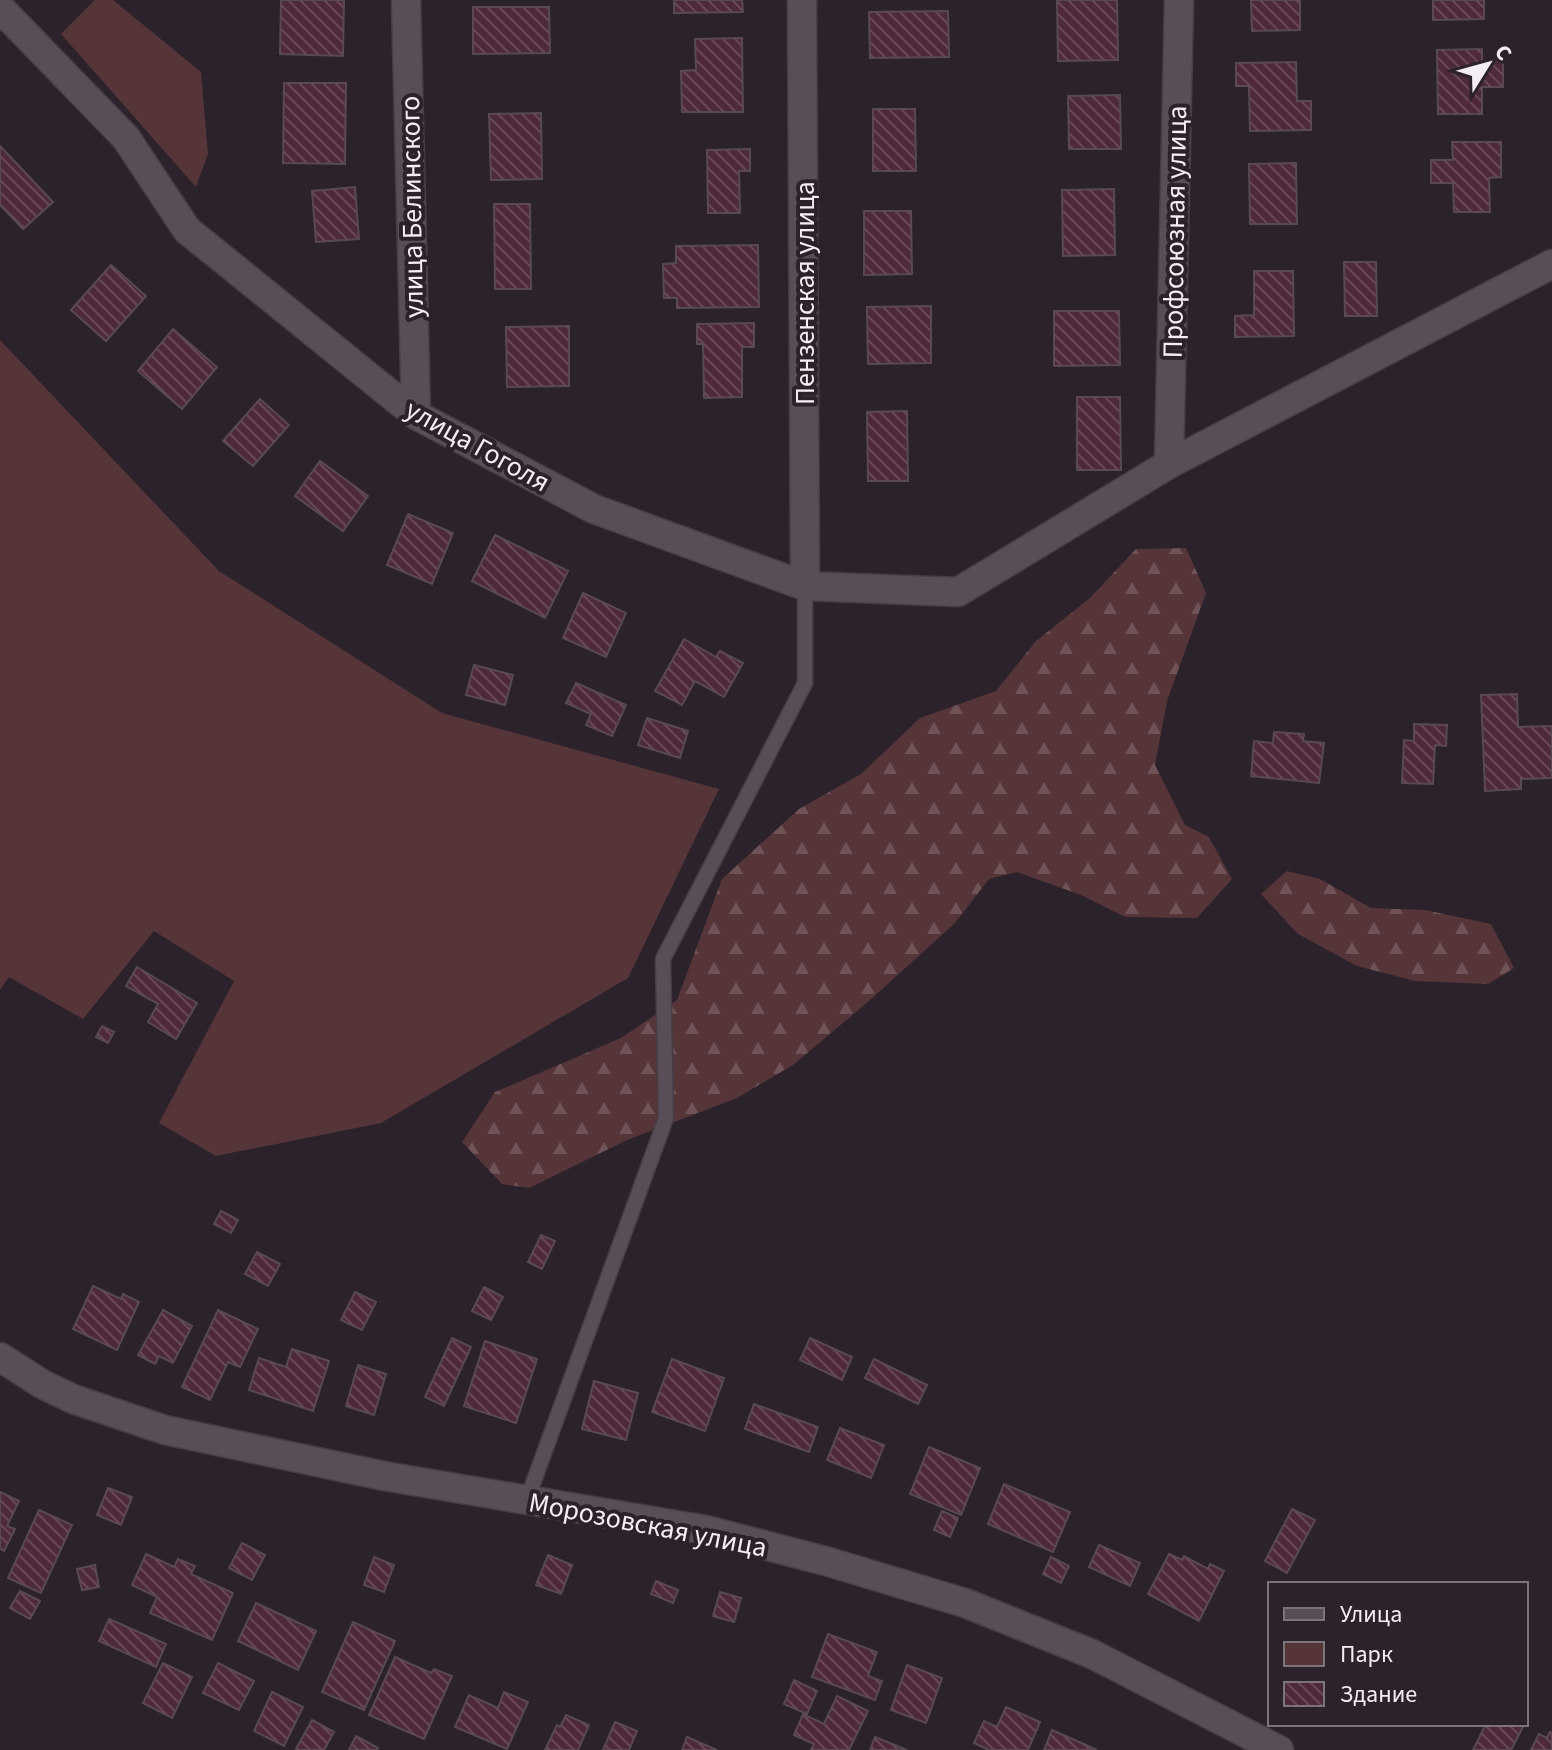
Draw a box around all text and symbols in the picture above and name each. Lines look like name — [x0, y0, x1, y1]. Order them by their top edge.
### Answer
north arrow — [1448, 24, 1528, 104]
text: С — [1487, 38, 1520, 67]
street label: улица Белинского — [390, 95, 434, 318]
street label: Профсоюзная улица — [1153, 105, 1197, 359]
street label: Пензенская улица — [785, 181, 825, 405]
street label: улица Гоголя — [398, 390, 557, 502]
street label: Морозовская улица — [525, 1482, 770, 1568]
legend — [1268, 1582, 1528, 1726]
text: Улица — [1340, 1597, 1402, 1632]
text: Парк — [1340, 1637, 1393, 1672]
text: Здание — [1340, 1677, 1417, 1712]

